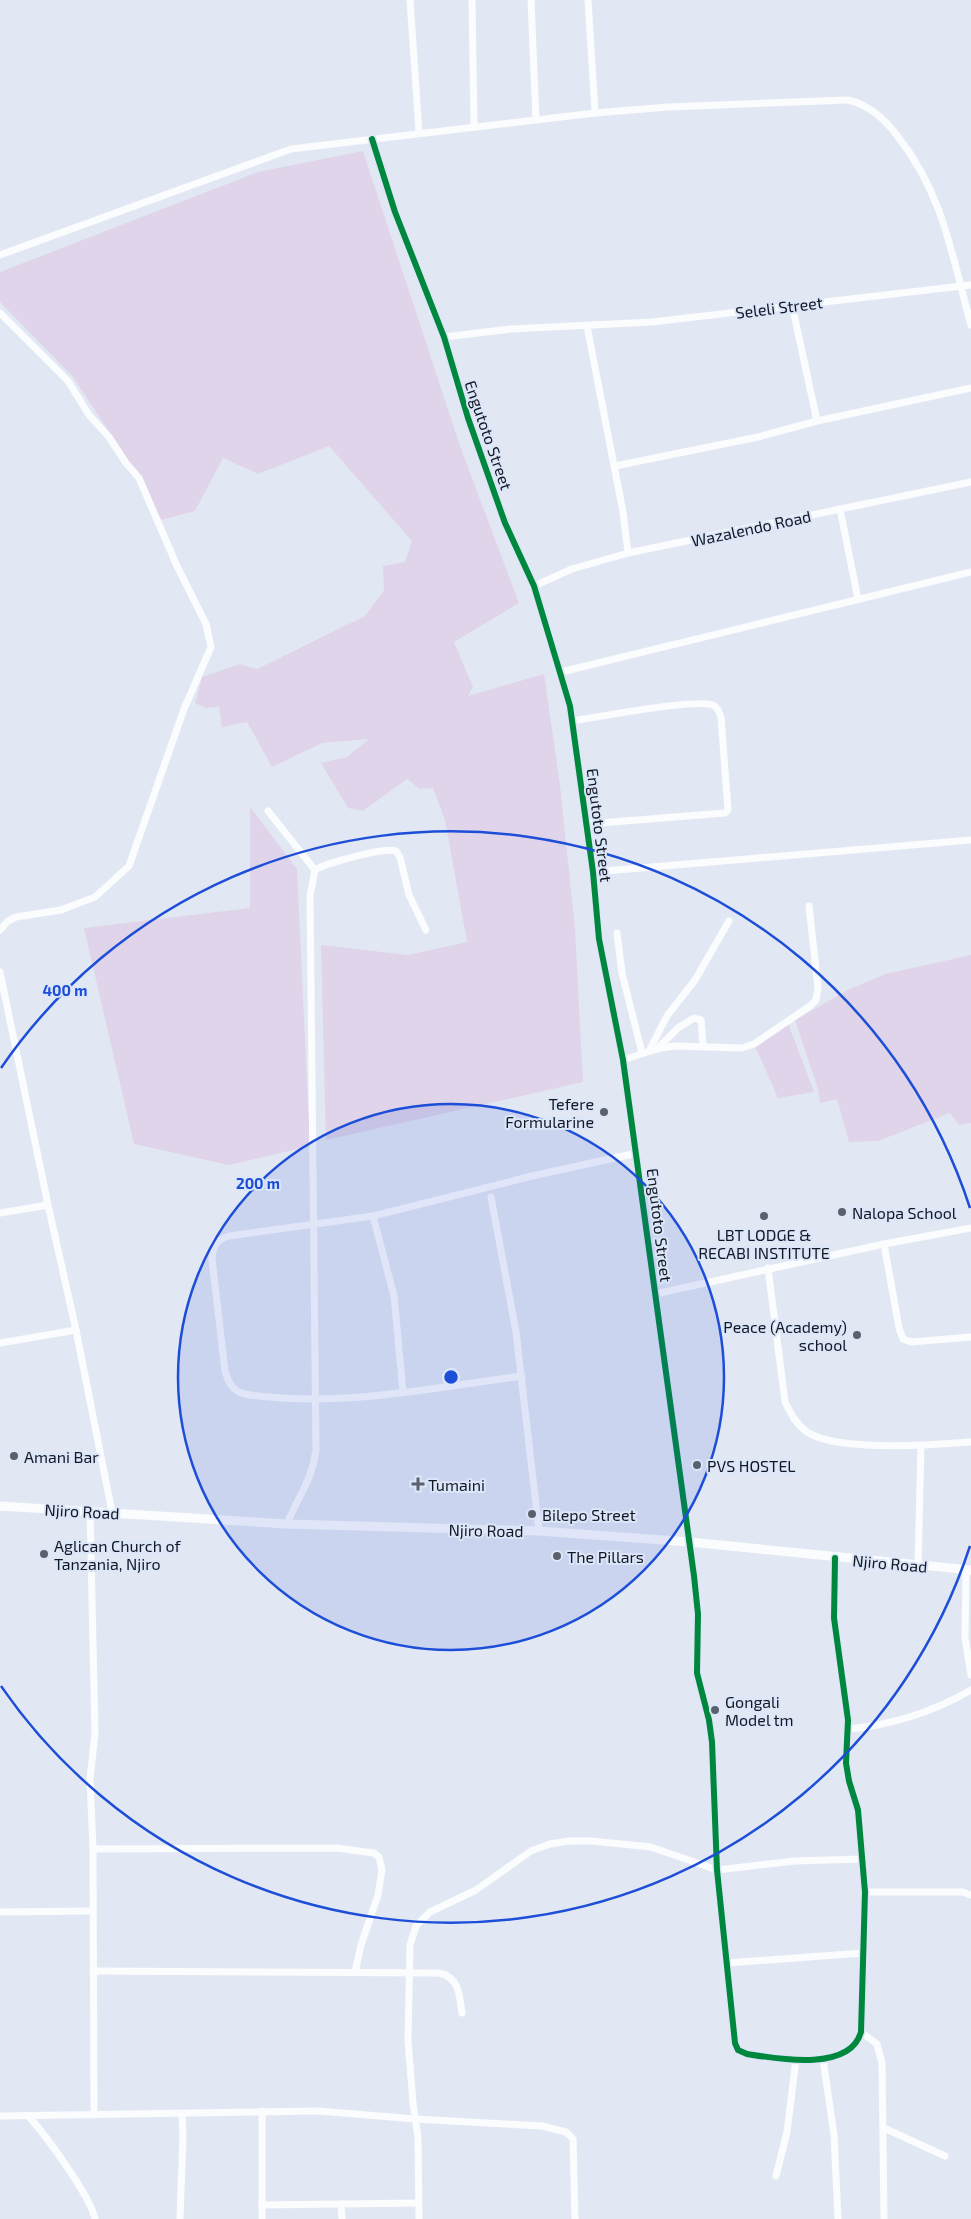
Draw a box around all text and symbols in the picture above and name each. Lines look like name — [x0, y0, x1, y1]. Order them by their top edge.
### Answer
street label: Seleli Street — [734, 292, 824, 322]
street label: Engutoto Street — [461, 378, 517, 492]
street label: Wazalendo Road — [689, 506, 813, 550]
street label: Engutoto Street — [584, 767, 616, 883]
text: 400 m — [43, 981, 87, 999]
place label: Tefere Formularine — [505, 1094, 594, 1131]
marker: Tefere Formularine — [598, 1106, 610, 1118]
street label: Engutoto Street — [644, 1167, 676, 1283]
text: 200 m — [236, 1174, 280, 1192]
place label: Nalopa School — [852, 1203, 957, 1222]
marker: Nalopa School — [836, 1206, 848, 1218]
marker: LBT LODGE & RECABI INSTITUTE — [758, 1210, 770, 1222]
place label: LBT LODGE & RECABI INSTITUTE — [698, 1225, 830, 1262]
place label: Peace (Academy) school — [723, 1317, 847, 1354]
marker: Peace (Academy) school — [851, 1329, 863, 1341]
centre of rings — [442, 1368, 460, 1386]
place label: Amani Bar — [24, 1447, 99, 1466]
marker: Amani Bar — [8, 1450, 20, 1462]
place label: PVS HOSTEL — [707, 1456, 796, 1475]
marker: PVS HOSTEL — [691, 1459, 703, 1471]
place label: Tumaini — [428, 1475, 485, 1494]
marker: Tumaini — [412, 1478, 424, 1490]
street label: Njiro Road — [44, 1500, 120, 1523]
place label: Bilepo Street — [542, 1505, 636, 1524]
marker: Bilepo Street — [526, 1508, 538, 1520]
street label: Njiro Road — [448, 1520, 524, 1541]
place label: Aglican Church of Tanzania, Njiro — [54, 1536, 182, 1574]
place label: The Pillars — [567, 1547, 644, 1566]
marker: Aglican Church of Tanzania, Njiro — [38, 1548, 50, 1560]
marker: The Pillars — [551, 1550, 563, 1562]
street label: Njiro Road — [852, 1550, 928, 1577]
place label: Gongali Model tm — [725, 1692, 794, 1729]
marker: Gongali Model tm — [709, 1704, 721, 1716]

